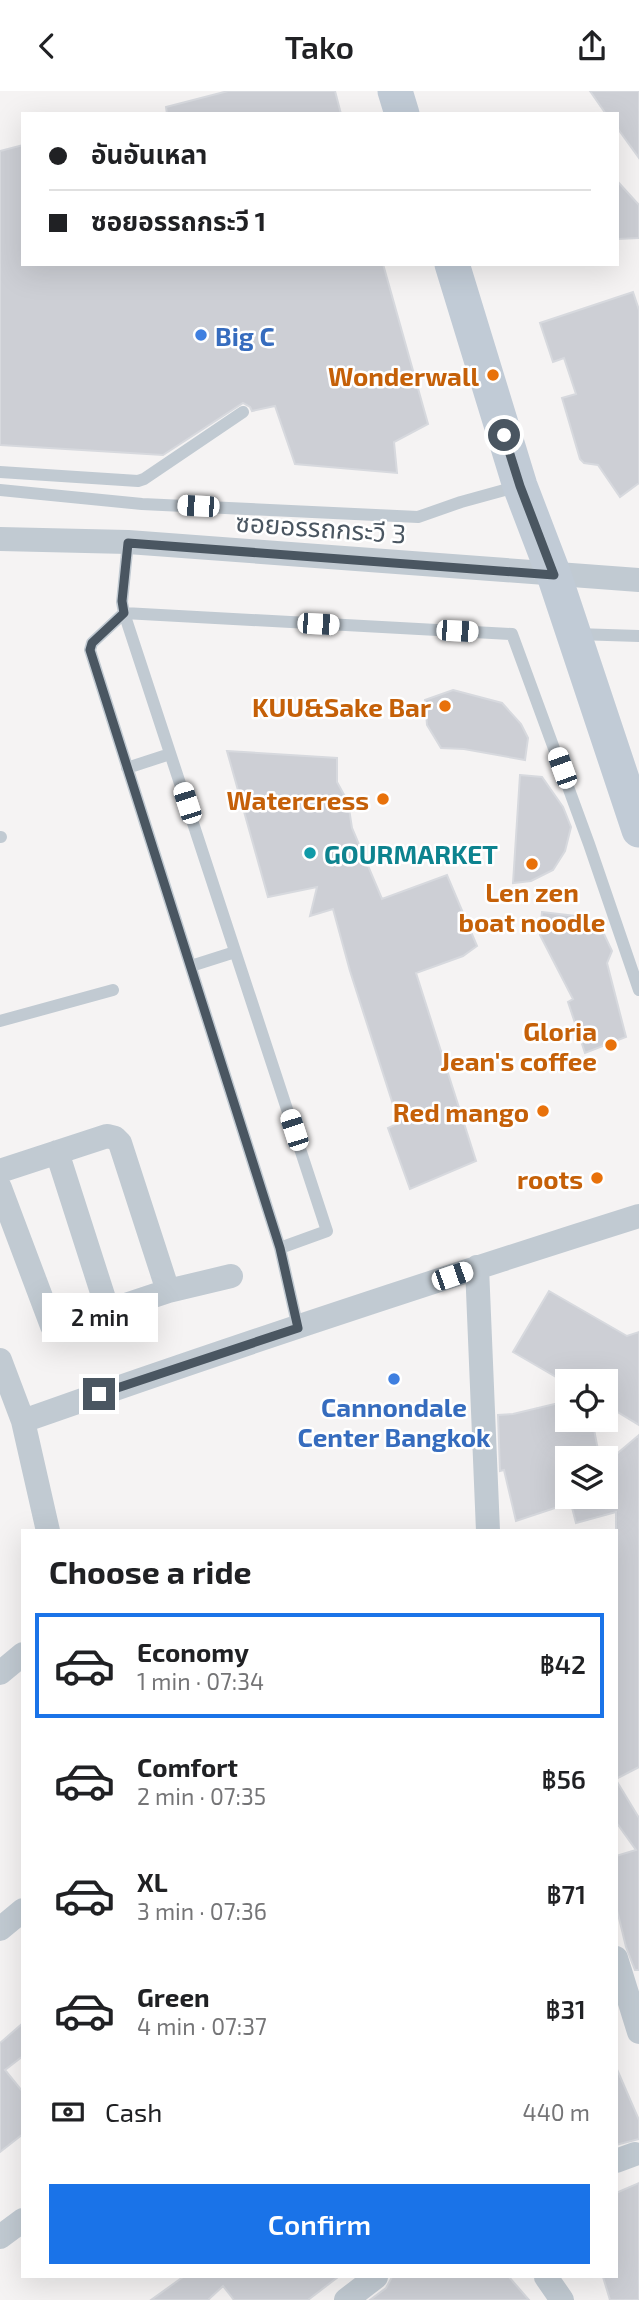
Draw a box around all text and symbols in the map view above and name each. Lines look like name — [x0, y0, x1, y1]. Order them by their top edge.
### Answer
icon: back — [28, 27, 66, 65]
text: Tako — [285, 27, 354, 65]
icon: share — [573, 27, 611, 65]
text: อันอันเหลา — [91, 138, 207, 169]
text: ซอยอรรถกระวี 1 — [91, 205, 266, 236]
place label: Big C — [215, 320, 275, 351]
marker: Big C — [193, 327, 209, 343]
place label: Wonderwall — [328, 360, 479, 391]
marker: Wonderwall — [485, 367, 501, 383]
route start — [488, 419, 520, 451]
car — [177, 494, 220, 518]
street label: ซอยอรรถกระวี 3 — [235, 506, 407, 548]
car — [297, 612, 340, 636]
car — [436, 619, 479, 643]
place label: KUU&Sake Bar — [252, 691, 431, 722]
marker: KUU&Sake Bar — [437, 698, 453, 714]
car — [545, 745, 580, 791]
car — [171, 780, 204, 826]
place label: Watercress — [227, 784, 369, 815]
marker: Watercress — [375, 791, 391, 807]
place label: GOURMARKET — [324, 838, 498, 869]
marker: GOURMARKET — [302, 845, 318, 861]
marker: Len zen boat noodle — [524, 856, 540, 872]
place label: Len zen boat noodle — [459, 876, 605, 937]
place label: Gloria Jean's coffee — [440, 1015, 597, 1076]
marker: Gloria Jean's coffee — [603, 1037, 619, 1053]
place label: Red mango — [393, 1096, 529, 1127]
marker: Red mango — [535, 1103, 551, 1119]
car — [278, 1107, 311, 1153]
place label: roots — [517, 1163, 583, 1194]
marker: roots — [589, 1170, 605, 1186]
car — [429, 1259, 476, 1293]
callout: 2 min — [41, 1293, 157, 1341]
text: 2 min — [71, 1303, 129, 1331]
map controls — [555, 1369, 618, 1509]
button: locate — [555, 1369, 618, 1432]
marker: Cannondale Center Bangkok — [386, 1371, 402, 1387]
route end — [83, 1378, 115, 1410]
place label: Cannondale Center Bangkok — [297, 1391, 491, 1452]
button: layers — [555, 1446, 618, 1509]
text: Choose a ride — [49, 1552, 252, 1590]
icon: car — [53, 1634, 116, 1697]
text: Economy — [137, 1636, 249, 1667]
text: ฿42 — [540, 1648, 586, 1679]
text: 1 min · 07:34 — [137, 1667, 264, 1695]
icon: car — [53, 1749, 116, 1812]
text: Comfort — [137, 1751, 238, 1782]
text: ฿56 — [542, 1763, 586, 1794]
text: 2 min · 07:35 — [137, 1782, 266, 1810]
icon: car — [53, 1864, 116, 1927]
text: XL — [137, 1866, 168, 1897]
text: ฿71 — [546, 1878, 586, 1909]
text: 3 min · 07:36 — [137, 1897, 267, 1925]
icon: car — [53, 1979, 116, 2042]
text: Green — [137, 1981, 210, 2012]
text: ฿31 — [545, 1993, 586, 2024]
text: 4 min · 07:37 — [137, 2012, 267, 2040]
icon: cash — [49, 2093, 87, 2131]
text: Cash — [105, 2096, 162, 2127]
text: 440 m — [523, 2098, 590, 2126]
button: Confirm — [49, 2184, 590, 2264]

